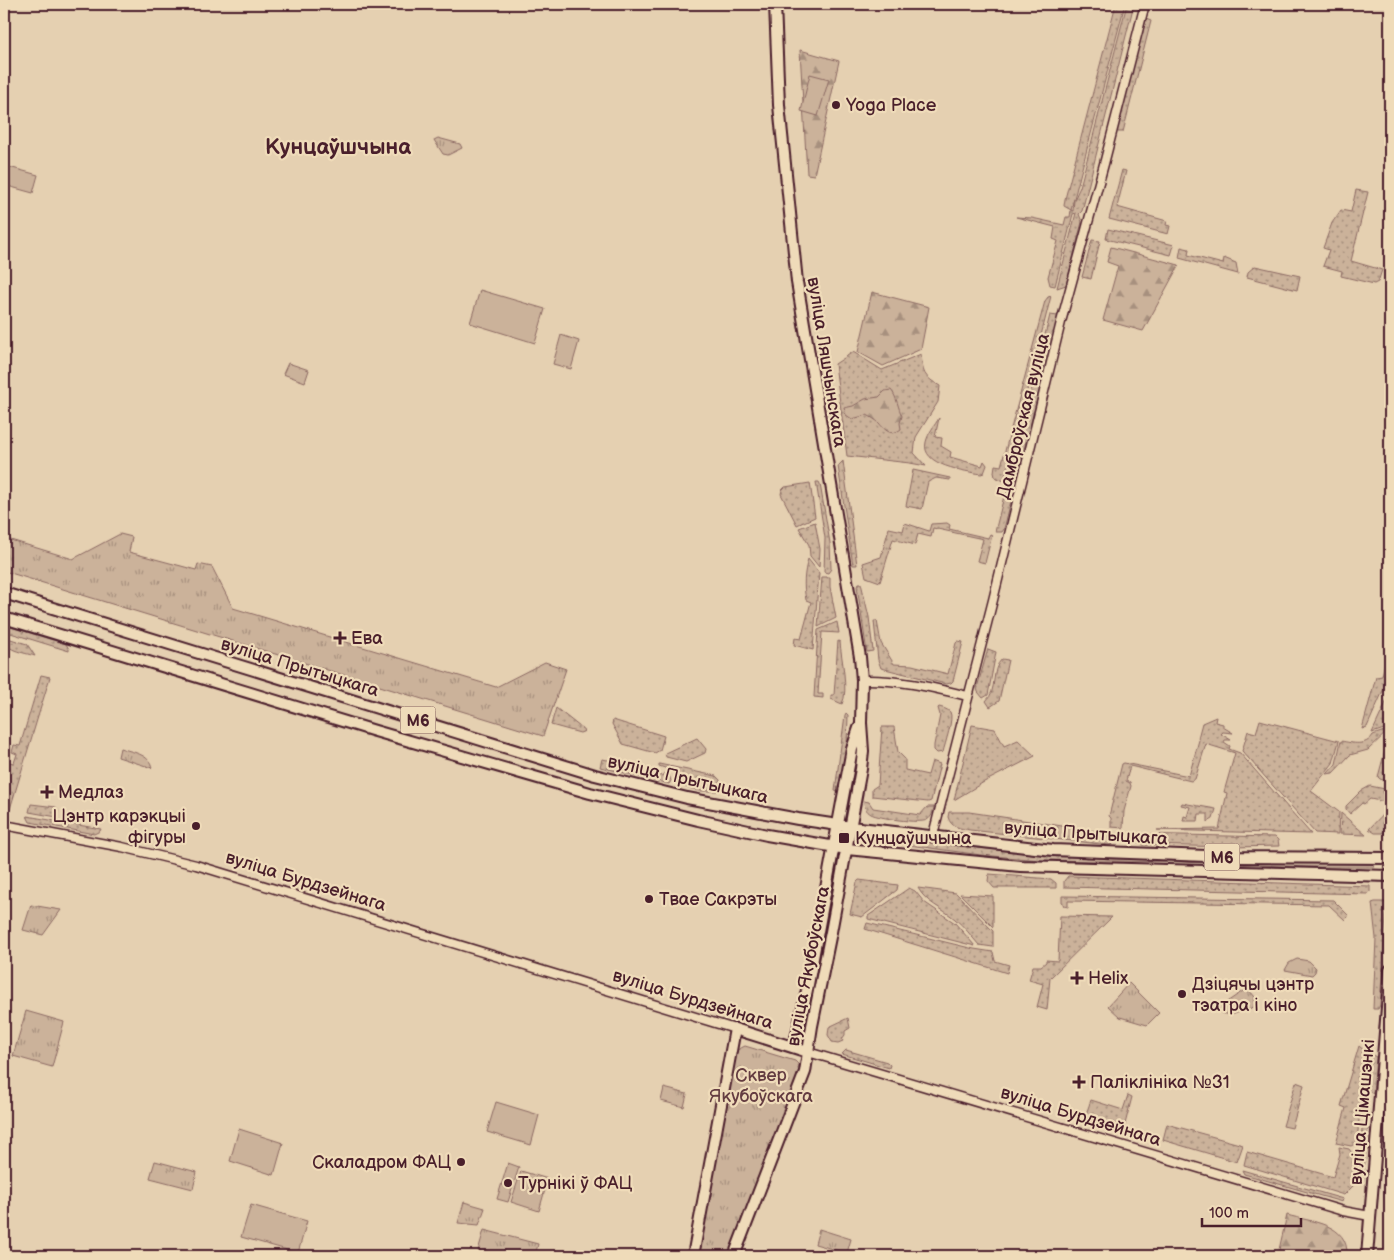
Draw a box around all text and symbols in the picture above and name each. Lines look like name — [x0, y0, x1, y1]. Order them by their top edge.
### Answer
place label: Yoga Place — [845, 95, 937, 116]
marker: Yoga Place — [830, 99, 842, 111]
district label: Кунцаўшчына — [265, 134, 411, 161]
street label: вуліца Ляшчынскага — [803, 275, 850, 449]
street label: Дамброўская вуліца — [993, 331, 1054, 501]
place label: Ева — [351, 628, 383, 649]
marker: Ева — [333, 631, 347, 645]
street label: вуліца Прытыцкага — [218, 633, 382, 702]
road number: М6 — [400, 706, 436, 734]
street label: вуліца Прытыцкага — [606, 751, 771, 808]
place label: Медлаз — [58, 782, 124, 803]
marker: Медлаз — [40, 785, 54, 799]
place label: Цэнтр карэкцыі фігуры — [52, 806, 186, 848]
street label: вуліца Прытыцкага — [1003, 817, 1169, 850]
marker: Цэнтр карэкцыі фігуры — [190, 820, 202, 832]
place label: Кунцаўшчына — [855, 828, 972, 849]
marker: Кунцаўшчына — [837, 831, 851, 845]
road number: М6 — [1204, 844, 1240, 870]
street label: вуліца Бурдзейнага — [223, 847, 389, 916]
street label: вуліца Якубоўскага — [783, 884, 834, 1048]
place label: Твае Сакрэты — [659, 889, 777, 910]
marker: Твае Сакрэты — [643, 893, 655, 905]
street label: вуліца Бурдзейнага — [610, 965, 776, 1034]
place label: Helix — [1088, 968, 1129, 989]
marker: Helix — [1070, 971, 1084, 985]
place label: Дзіцячы цэнтр тэатра і кіно — [1192, 974, 1314, 1016]
marker: Дзіцячы цэнтр тэатра і кіно — [1176, 988, 1188, 1000]
street label: вуліца Цімашэнкі — [1346, 1038, 1379, 1186]
park label: Сквер Якубоўскага — [709, 1065, 813, 1107]
place label: Паліклініка №31 — [1090, 1072, 1230, 1093]
marker: Паліклініка №31 — [1072, 1075, 1086, 1089]
street label: вуліца Бурдзейнага — [998, 1082, 1164, 1151]
place label: Скаладром ФАЦ — [312, 1152, 451, 1173]
marker: Скаладром ФАЦ — [455, 1156, 467, 1168]
place label: Турнікі ў ФАЦ — [518, 1173, 632, 1194]
marker: Турнікі ў ФАЦ — [502, 1177, 514, 1189]
scale bar — [1202, 1195, 1300, 1227]
text: 100 m — [1209, 1204, 1249, 1223]

